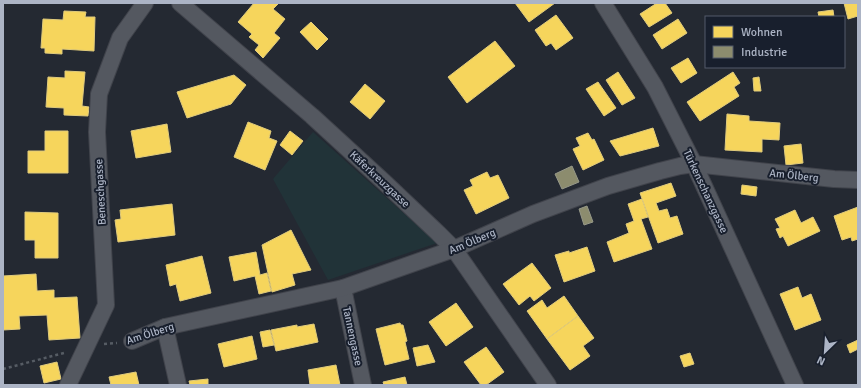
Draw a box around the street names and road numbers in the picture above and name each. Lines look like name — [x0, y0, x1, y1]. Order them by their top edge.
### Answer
street label: Türkenschanzgasse — [680, 147, 731, 235]
street label: Käferkreuzgasse — [347, 148, 412, 211]
street label: Beneschgasse — [92, 159, 109, 225]
street label: Am Ölberg — [769, 165, 820, 185]
street label: Am Ölberg — [447, 225, 498, 257]
street label: Tannengasse — [340, 305, 365, 367]
street label: Am Ölberg — [124, 319, 176, 347]

